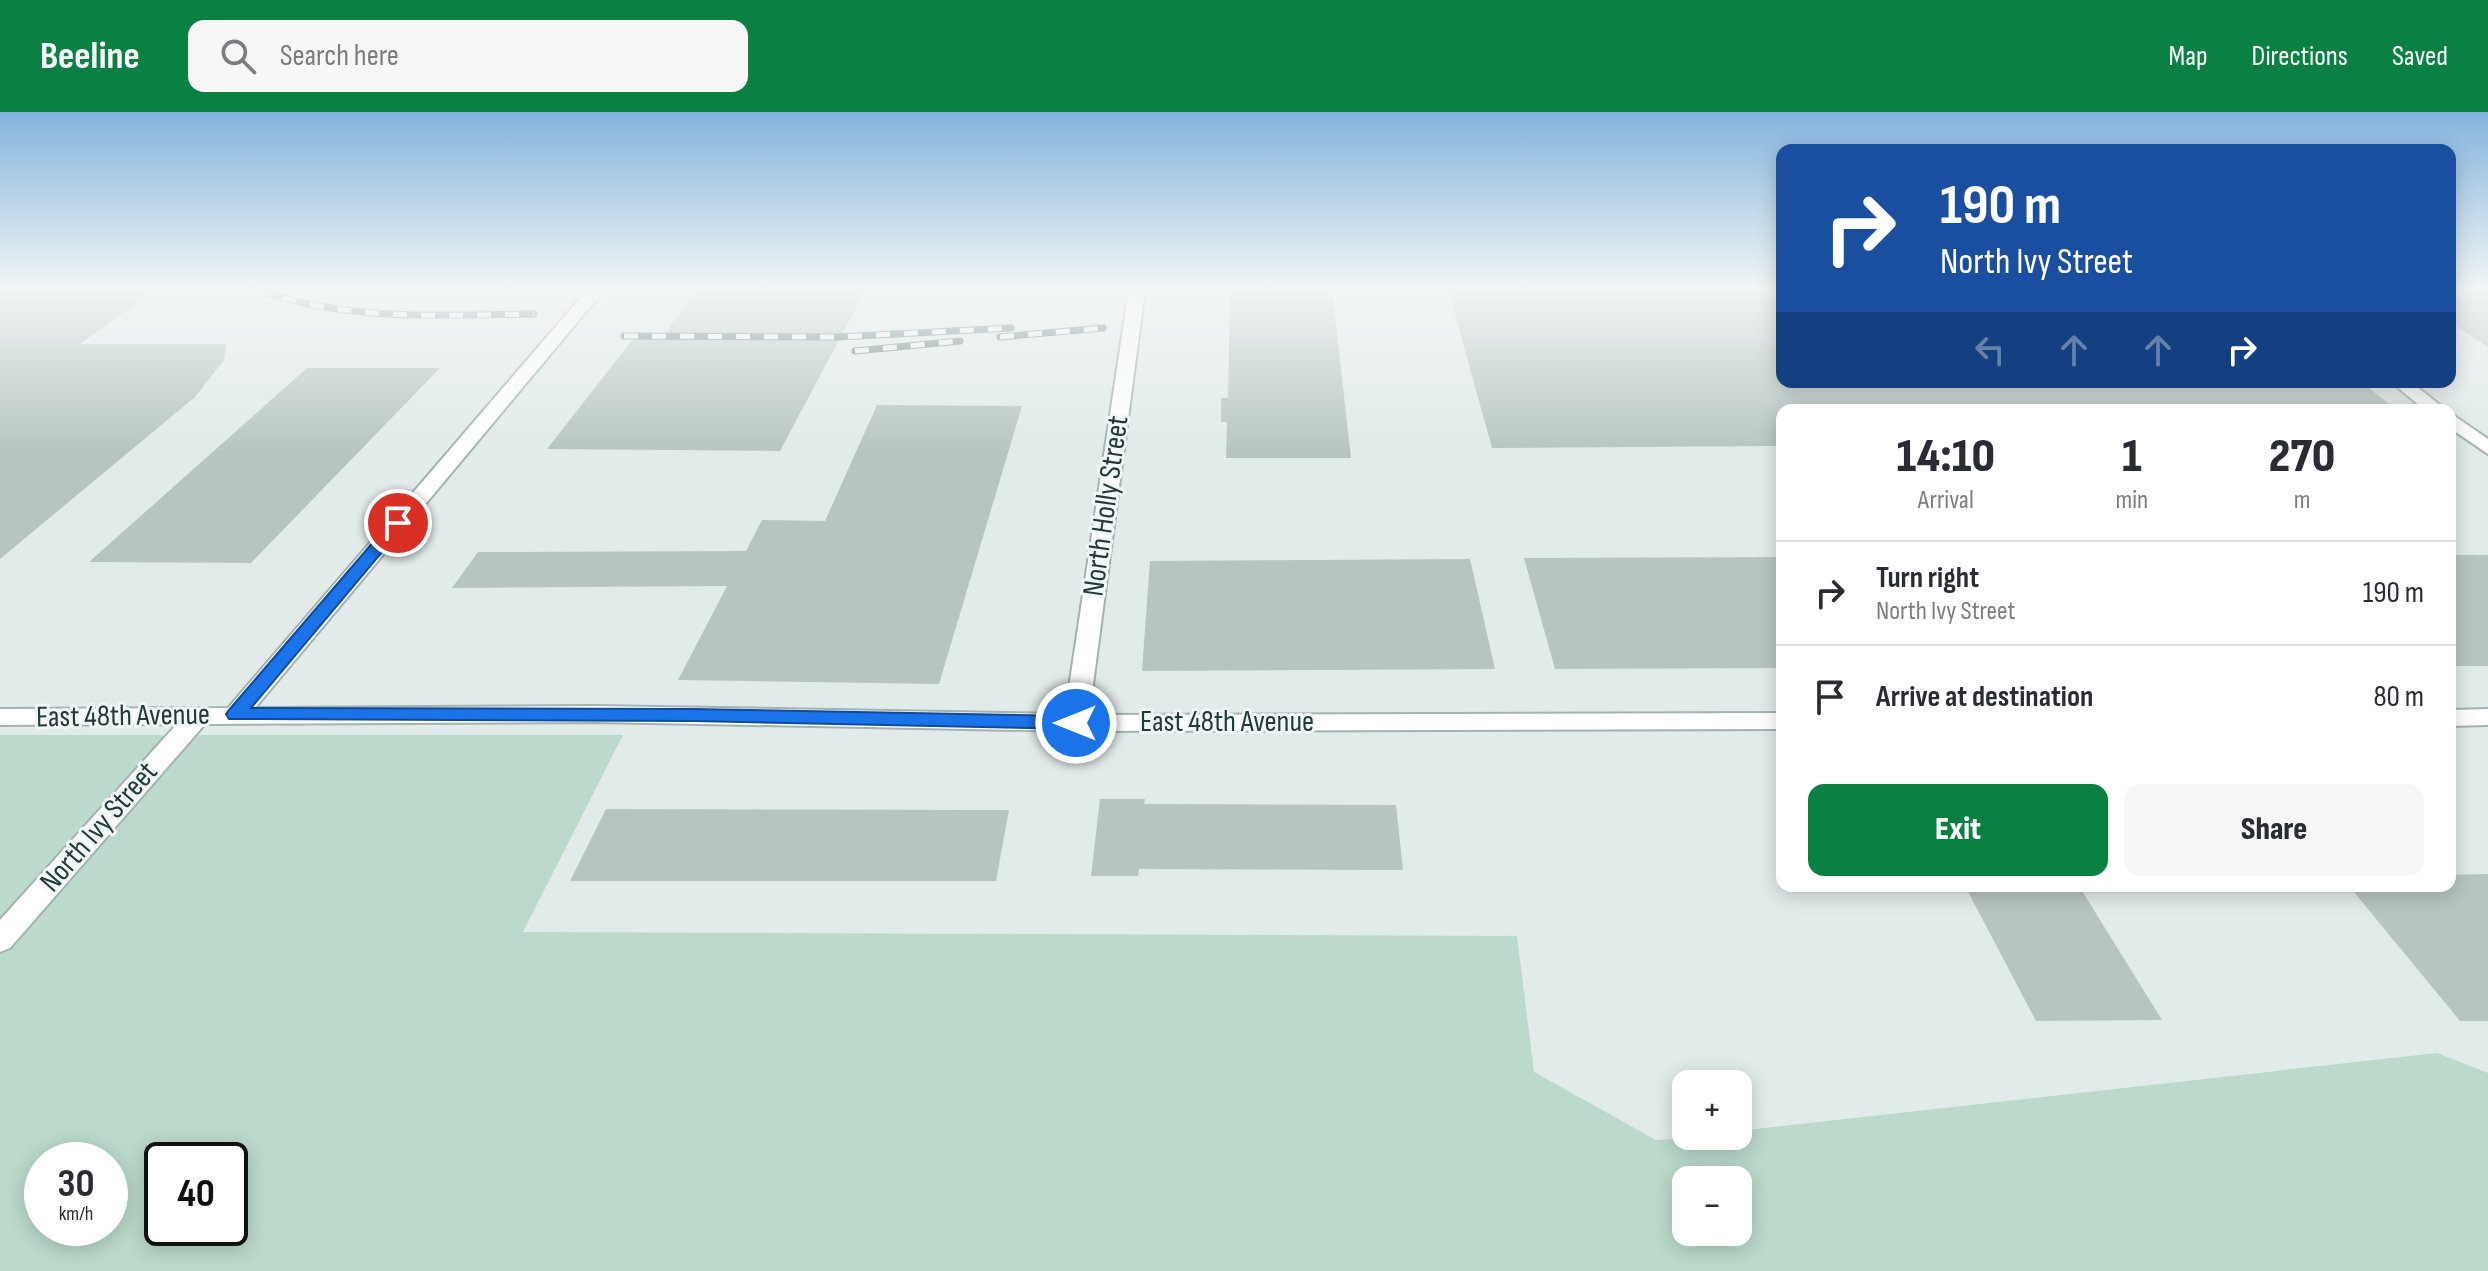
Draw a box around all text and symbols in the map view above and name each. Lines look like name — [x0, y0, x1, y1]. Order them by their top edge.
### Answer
search box — [188, 20, 748, 92]
text: Beeline — [40, 34, 140, 79]
icon: search — [216, 34, 260, 78]
text: Search here — [280, 38, 399, 74]
text: Map — [2169, 40, 2208, 73]
text: Directions — [2252, 40, 2348, 73]
text: Saved — [2392, 40, 2448, 73]
text: 190 m — [1940, 173, 2061, 240]
icon: right — [1808, 176, 1912, 280]
text: North Ivy Street — [1940, 241, 2133, 284]
icon: left — [1968, 328, 2012, 372]
icon: ahead — [2052, 328, 2096, 372]
icon: ahead — [2136, 328, 2180, 372]
icon: right — [2220, 328, 2264, 372]
street label: North Holly Street — [1076, 413, 1136, 599]
text: 14:10 — [1897, 428, 1995, 485]
text: 1 — [2122, 428, 2142, 485]
text: 270 — [2269, 428, 2335, 485]
text: Arrival — [1918, 485, 1974, 516]
text: min — [2116, 485, 2148, 516]
text: m — [2294, 485, 2310, 516]
pin — [364, 489, 432, 557]
icon: arrive — [376, 501, 420, 545]
text: Turn right — [1876, 560, 1979, 596]
icon: right — [1808, 571, 1852, 615]
text: 190 m — [2363, 575, 2424, 611]
text: North Ivy Street — [1876, 596, 2015, 627]
icon: arrive — [1808, 675, 1852, 719]
text: Arrive at destination — [1876, 679, 2093, 715]
text: 80 m — [2373, 679, 2424, 715]
position arrow — [1034, 681, 1118, 765]
street label: East 48th Avenue — [36, 696, 210, 736]
street label: East 48th Avenue — [1140, 704, 1314, 740]
street label: North Ivy Street — [33, 755, 165, 899]
button: Exit — [1808, 784, 2108, 876]
button: Share — [2124, 784, 2424, 876]
map controls — [1672, 1070, 1752, 1246]
button: + — [1672, 1070, 1752, 1150]
speed limit sign: 40 — [144, 1142, 248, 1246]
text: 30 — [58, 1160, 94, 1208]
button: − — [1672, 1166, 1752, 1246]
text: km/h — [59, 1202, 93, 1226]

